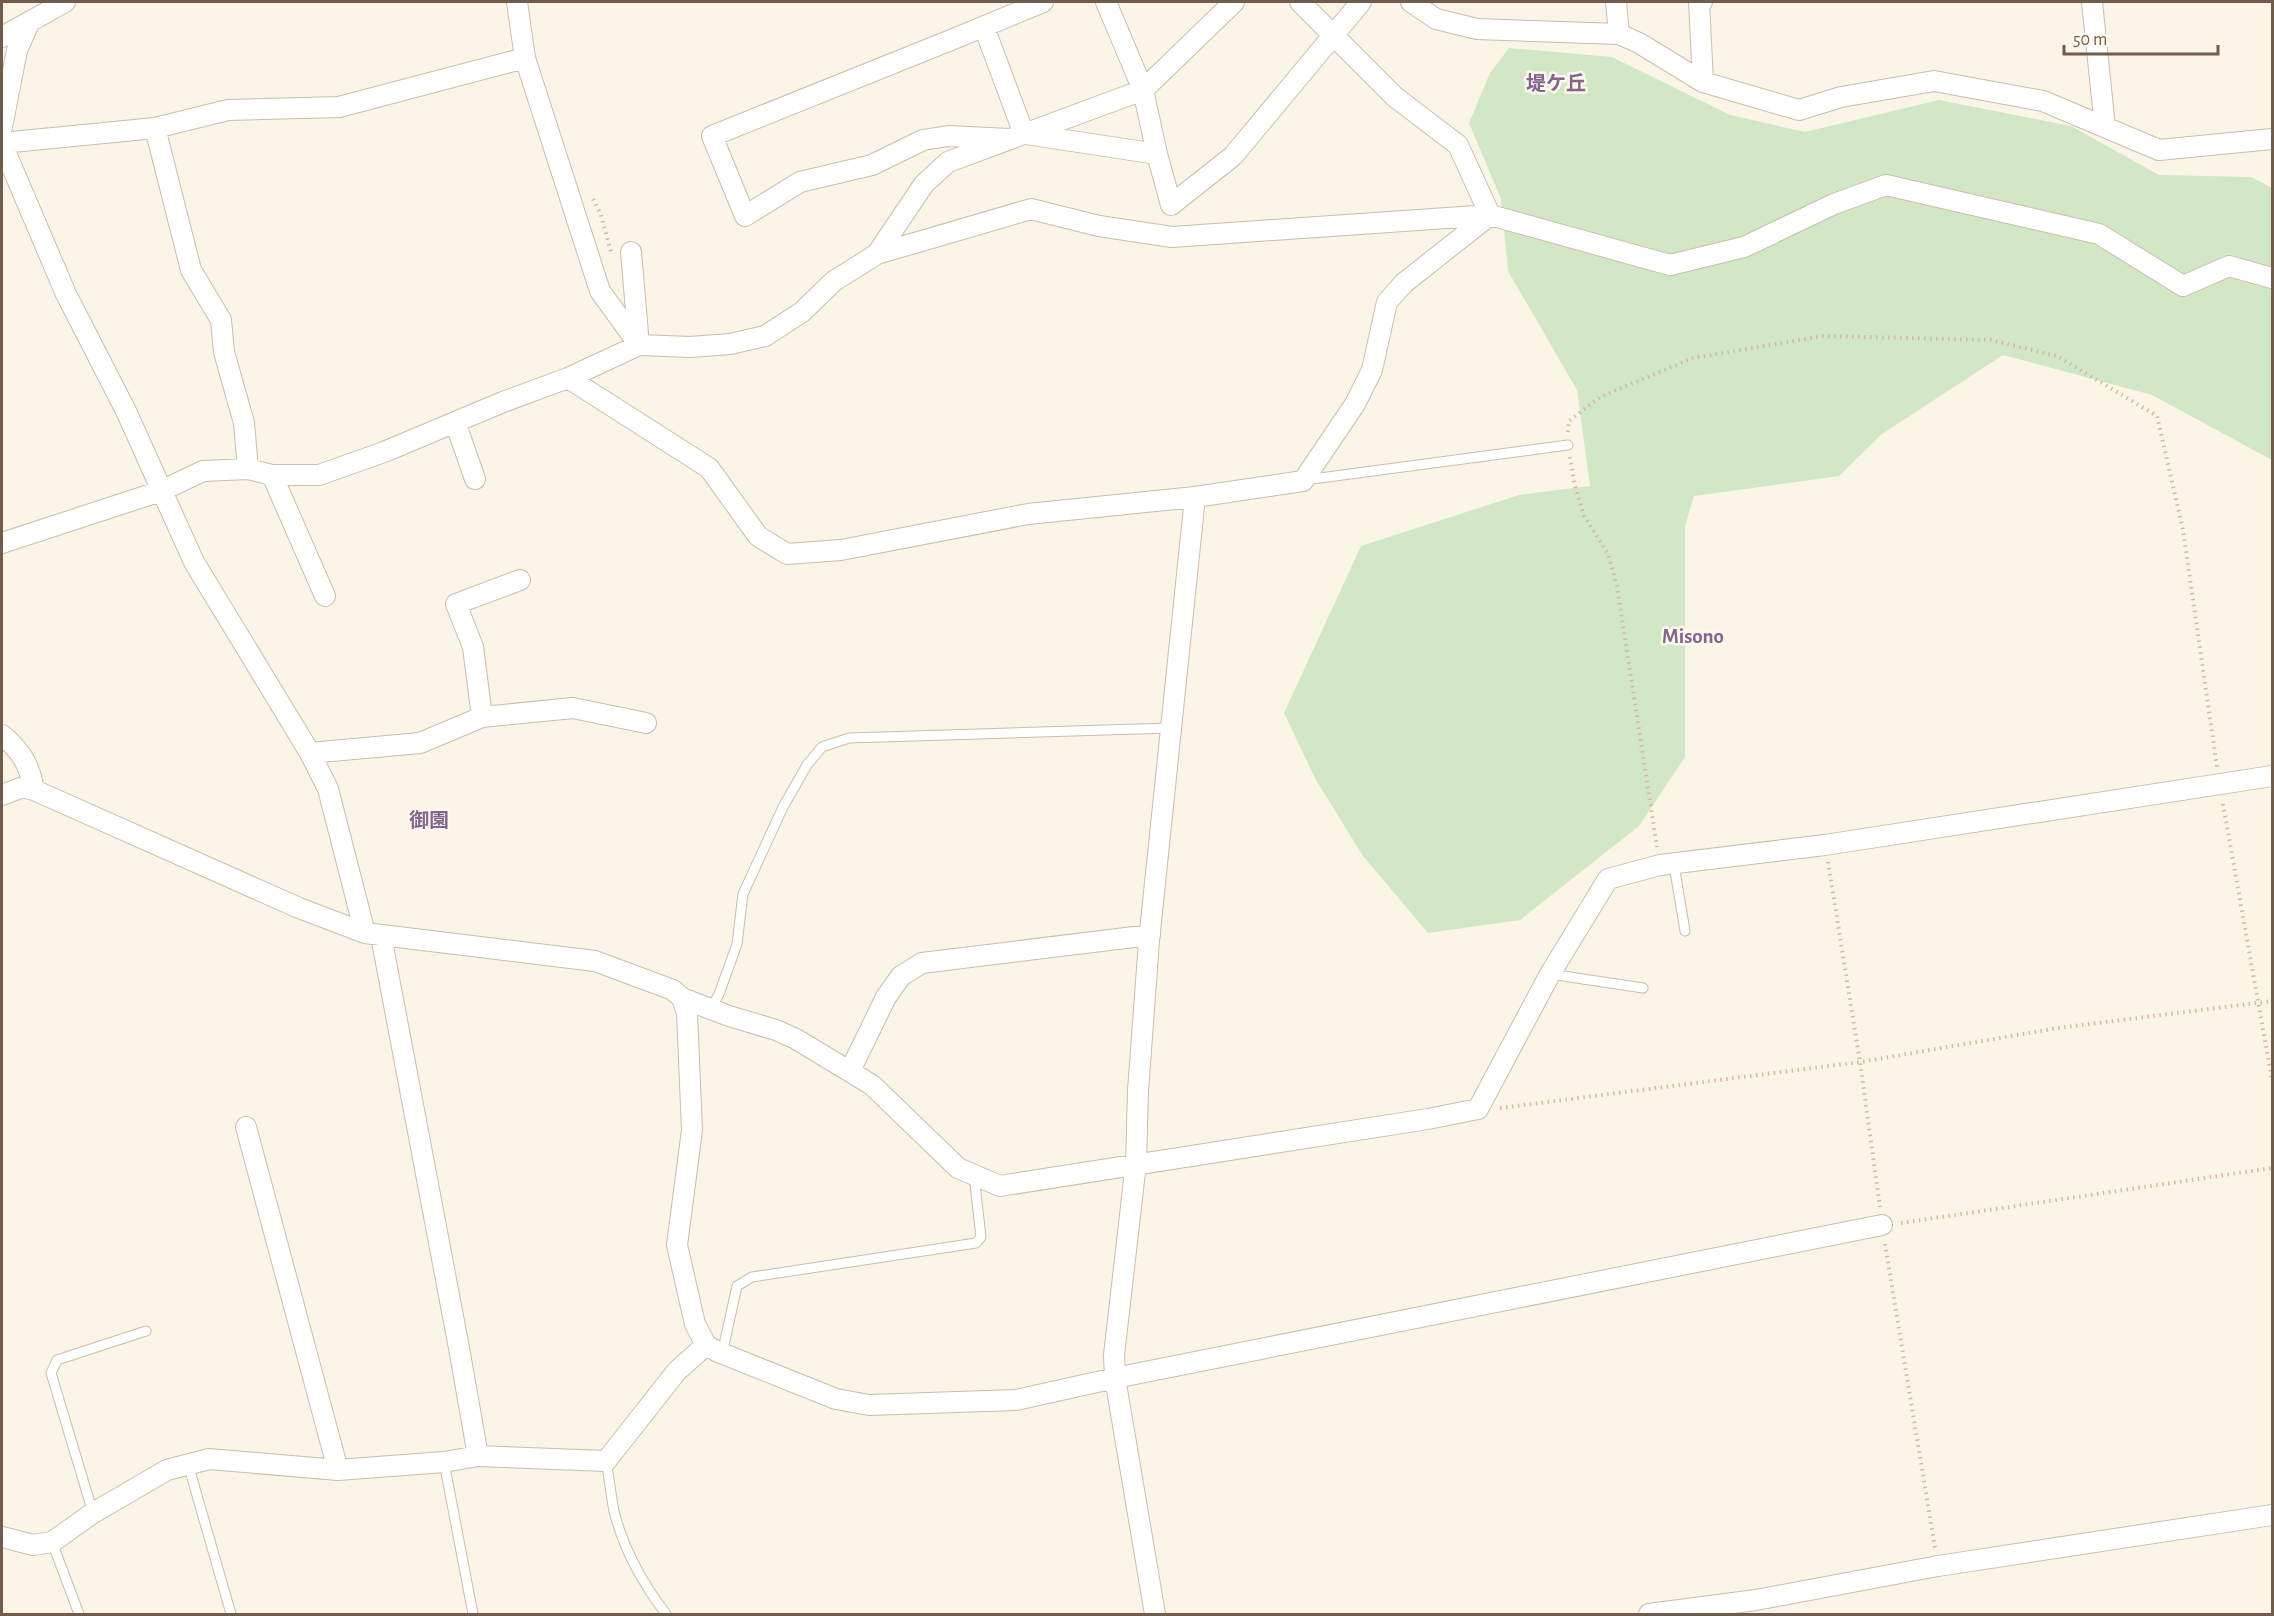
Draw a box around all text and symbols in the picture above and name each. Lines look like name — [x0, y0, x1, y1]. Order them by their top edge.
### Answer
scale bar — [2064, 18, 2218, 56]
text: 50 m — [2073, 31, 2107, 49]
district label: 堤ケ丘 — [1526, 73, 1586, 94]
district label: Misono — [1662, 626, 1724, 647]
district label: 御園 — [409, 810, 449, 831]

